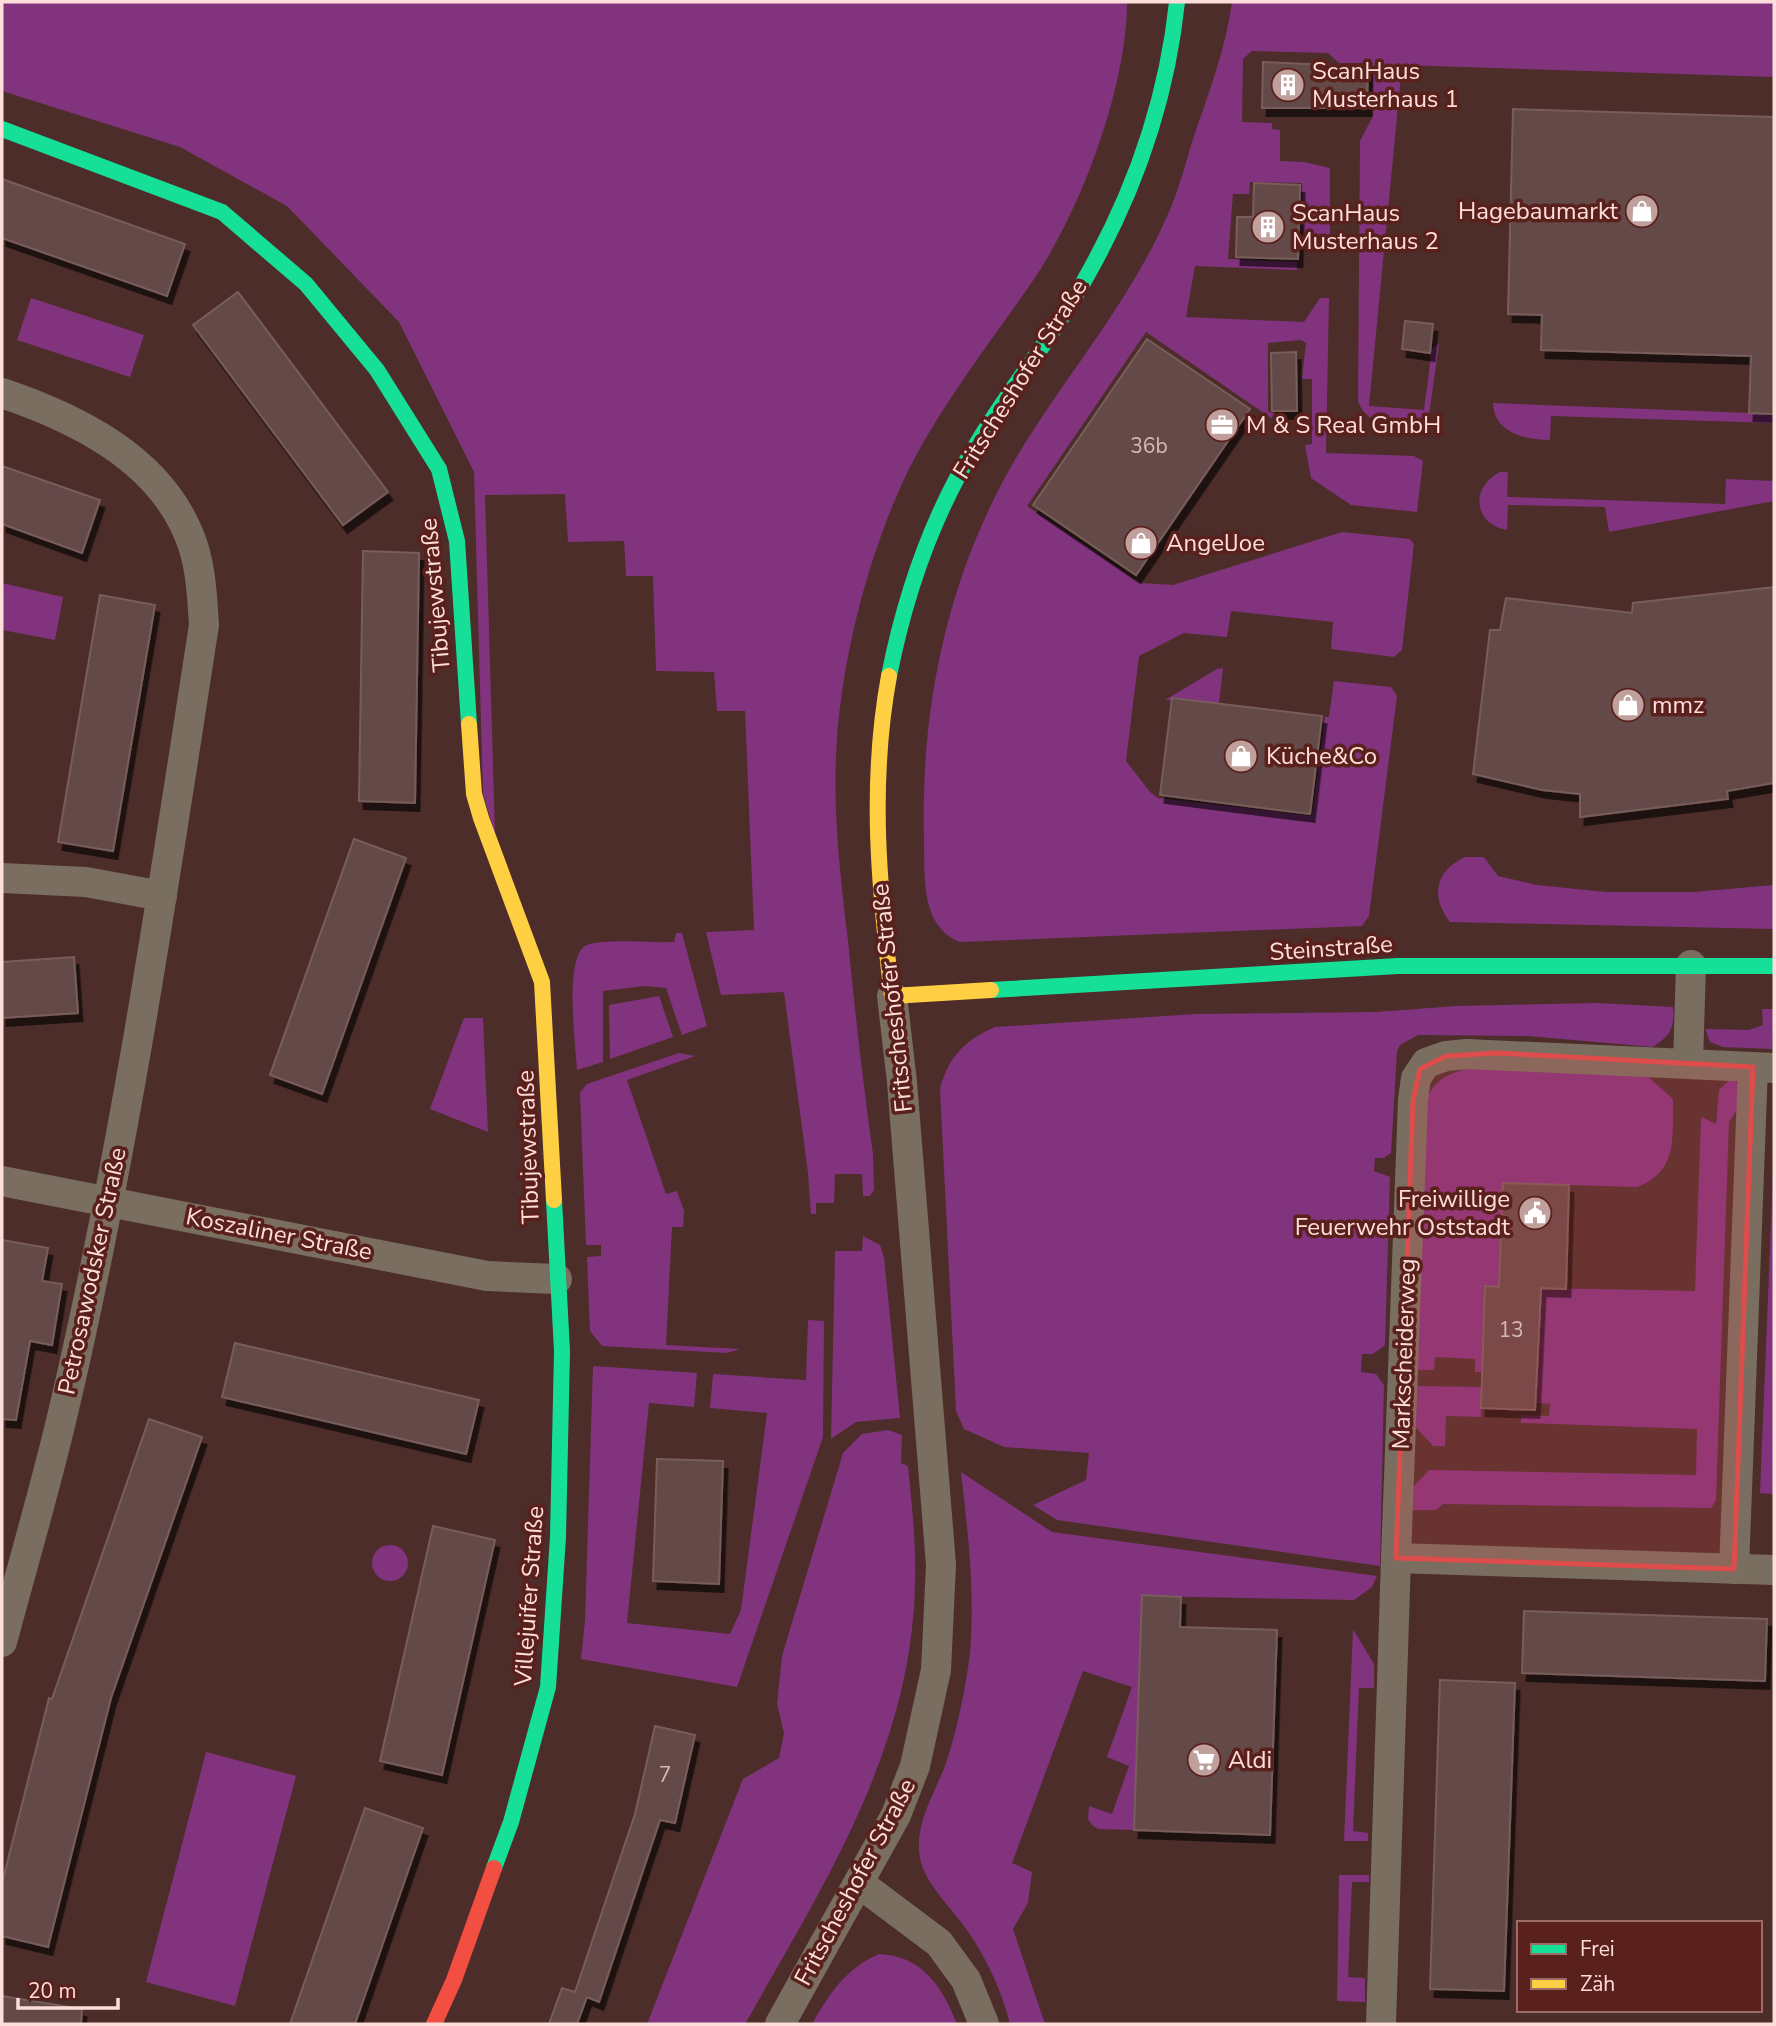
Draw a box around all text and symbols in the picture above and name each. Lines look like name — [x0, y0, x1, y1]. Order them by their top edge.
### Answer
place label: ScanHaus Musterhaus 1 — [1312, 55, 1459, 115]
building icon: ScanHaus Musterhaus 1 — [1269, 66, 1307, 104]
shop icon: Hagebaumarkt — [1623, 192, 1661, 230]
place label: Hagebaumarkt — [1458, 195, 1619, 227]
place label: ScanHaus Musterhaus 2 — [1292, 197, 1439, 257]
building icon: ScanHaus Musterhaus 2 — [1249, 208, 1287, 246]
street label: Fritscheshofer Straße — [946, 273, 1094, 485]
office icon: M & S Real GmbH — [1203, 406, 1241, 444]
place label: M & S Real GmbH — [1246, 409, 1441, 441]
house number: 36b — [1130, 432, 1168, 460]
street label: Tibujewstraße — [412, 517, 458, 673]
shop icon: AngelJoe — [1122, 524, 1160, 562]
place label: AngelJoe — [1166, 527, 1265, 559]
shop icon: mmz — [1609, 686, 1647, 724]
place label: mmz — [1652, 689, 1704, 721]
shop icon: Küche&Co — [1222, 737, 1260, 775]
place label: Küche&Co — [1266, 740, 1377, 772]
street label: Fritscheshofer Straße — [864, 882, 920, 1114]
street label: Steinstraße — [1268, 928, 1394, 968]
street label: Tibujewstraße — [509, 1069, 547, 1225]
street label: Petrosawodsker Straße — [50, 1145, 134, 1397]
place label: Freiwillige Feuerwehr Oststadt — [1295, 1183, 1511, 1243]
public building icon: Freiwillige Feuerwehr Oststadt — [1516, 1194, 1554, 1232]
street label: Koszaliner Straße — [183, 1200, 375, 1268]
street label: Markscheiderweg — [1385, 1258, 1423, 1450]
house number: 13 — [1498, 1316, 1524, 1344]
street label: Villejuifer Straße — [507, 1505, 551, 1688]
supermarket icon: Aldi — [1185, 1741, 1223, 1779]
place label: Aldi — [1228, 1744, 1272, 1776]
house number: 7 — [659, 1761, 671, 1789]
street label: Fritscheshofer Straße — [787, 1773, 923, 1991]
legend — [1517, 1921, 1762, 2012]
text: Frei — [1580, 1935, 1615, 1963]
scale bar — [18, 1966, 117, 2010]
text: Zäh — [1580, 1970, 1615, 1998]
text: 20 m — [28, 1977, 77, 2005]

